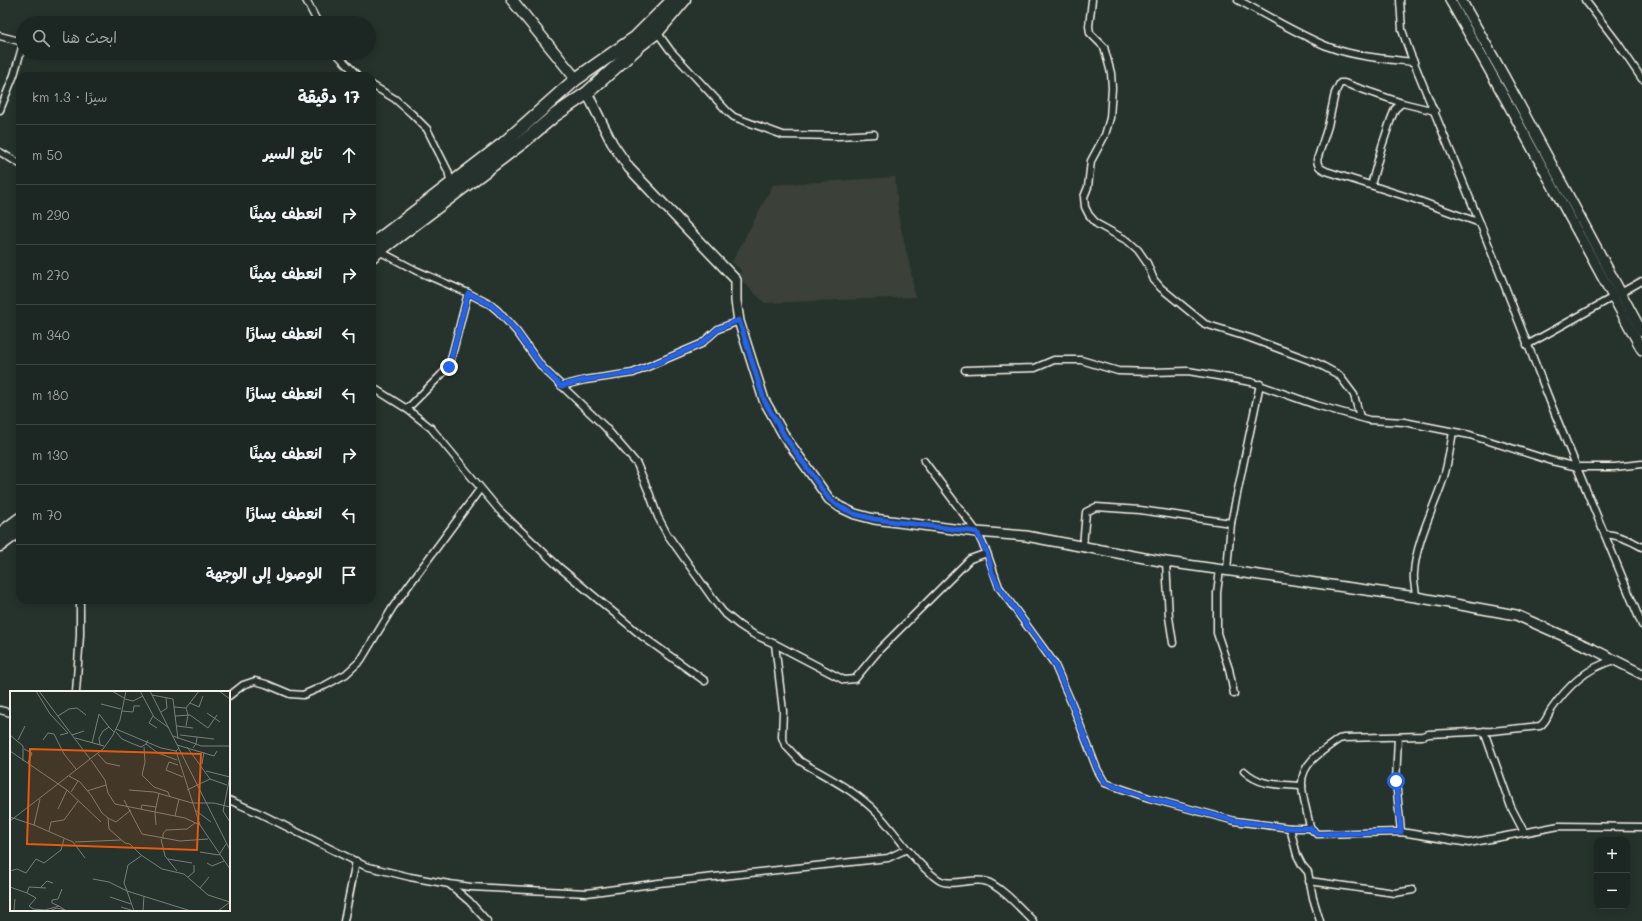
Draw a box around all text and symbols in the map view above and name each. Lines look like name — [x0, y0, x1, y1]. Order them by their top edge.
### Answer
search box — [16, 16, 376, 60]
icon: search — [30, 27, 52, 49]
text: ابحث هنا — [62, 27, 117, 47]
text: 17 دقيقة — [298, 85, 360, 107]
text: سيرًا · 1.3 km — [32, 88, 107, 105]
text: تابع السير — [263, 143, 322, 163]
icon: ahead — [338, 144, 360, 166]
text: 50 m — [32, 146, 62, 163]
text: انعطف يمينًا — [250, 203, 322, 223]
icon: right — [338, 204, 360, 226]
text: 290 m — [32, 206, 70, 223]
text: انعطف يمينًا — [250, 263, 322, 283]
icon: right — [338, 264, 360, 286]
text: 270 m — [32, 266, 69, 283]
text: انعطف يسارًا — [246, 323, 322, 343]
icon: left — [338, 324, 360, 346]
text: 340 m — [32, 326, 70, 343]
route end — [440, 358, 458, 376]
text: انعطف يسارًا — [246, 383, 322, 403]
icon: left — [338, 384, 360, 406]
text: 180 m — [32, 386, 68, 403]
text: انعطف يمينًا — [250, 443, 322, 463]
icon: right — [338, 444, 360, 466]
text: 130 m — [32, 446, 68, 463]
text: انعطف يسارًا — [246, 503, 322, 523]
icon: left — [338, 504, 360, 526]
text: 70 m — [32, 506, 62, 523]
text: الوصول إلى الوجهة — [206, 563, 322, 583]
icon: arrive — [338, 564, 360, 586]
inset map — [10, 691, 230, 911]
route start — [1387, 772, 1405, 790]
map controls — [1594, 837, 1630, 909]
button: + — [1594, 837, 1630, 873]
button: − — [1594, 873, 1630, 909]

